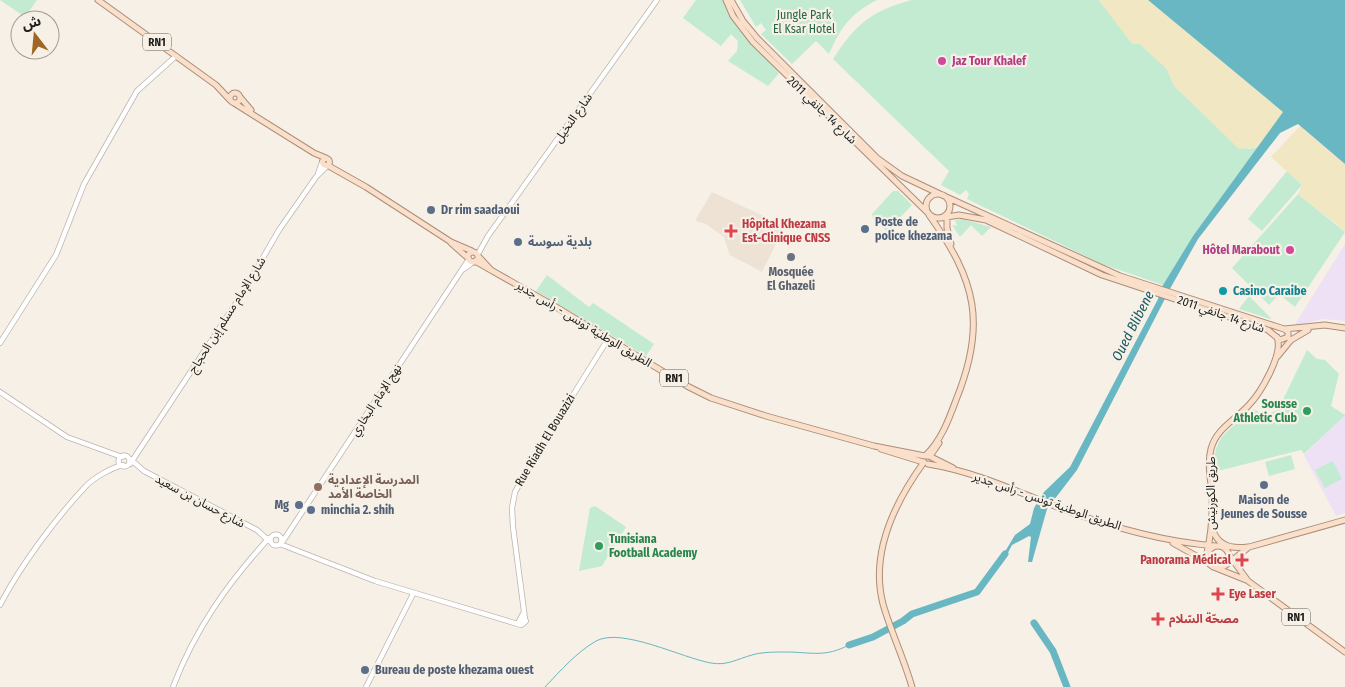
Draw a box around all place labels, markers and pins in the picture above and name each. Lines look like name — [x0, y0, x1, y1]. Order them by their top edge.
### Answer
place label: Jaz Tour Khalef — [951, 54, 1027, 68]
marker: Jaz Tour Khalef — [936, 55, 948, 67]
place label: Dr rim saadaoui — [441, 203, 520, 217]
marker: Dr rim saadaoui — [425, 204, 437, 216]
place label: Poste de police khezama — [875, 215, 952, 243]
place label: Hôpital Khezama Est-Clinique CNSS — [742, 217, 830, 245]
marker: Poste de police khezama — [859, 223, 871, 235]
marker: Hôpital Khezama Est-Clinique CNSS — [724, 224, 738, 238]
place label: بلدية سوسة — [528, 235, 592, 249]
marker: بلدية سوسة — [512, 236, 524, 248]
place label: Hôtel Marabout — [1203, 243, 1281, 257]
marker: Hôtel Marabout — [1284, 244, 1296, 256]
marker: Mosquée El Ghazeli — [785, 251, 797, 263]
place label: Mosquée El Ghazeli — [767, 265, 815, 293]
place label: Casino Caraibe — [1233, 284, 1306, 298]
marker: Casino Caraibe — [1217, 285, 1229, 297]
place label: Sousse Athletic Club — [1232, 397, 1297, 425]
marker: Sousse Athletic Club — [1301, 405, 1313, 417]
place label: المدرسة الإعدادية الخاصة الأمد — [328, 473, 419, 501]
marker: Maison de Jeunes de Sousse — [1258, 479, 1270, 491]
marker: المدرسة الإعدادية الخاصة الأمد — [312, 481, 324, 493]
place label: Maison de Jeunes de Sousse — [1220, 493, 1307, 521]
place label: Mg — [274, 498, 289, 512]
marker: Mg — [293, 499, 305, 511]
place label: minchia 2. shih — [321, 503, 394, 517]
marker: minchia 2. shih — [305, 504, 317, 516]
place label: Tunisiana Football Academy — [609, 532, 698, 560]
marker: Tunisiana Football Academy — [593, 540, 605, 552]
place label: Panorama Médical — [1140, 553, 1232, 567]
marker: Panorama Médical — [1235, 553, 1249, 567]
marker: Eye Laser — [1211, 587, 1225, 601]
place label: Eye Laser — [1229, 587, 1276, 601]
marker: مصحّة السّلام — [1151, 612, 1165, 626]
place label: مصحّة السّلام — [1169, 612, 1239, 628]
place label: Bureau de poste khezama ouest — [375, 663, 534, 677]
marker: Bureau de poste khezama ouest — [359, 664, 371, 676]

